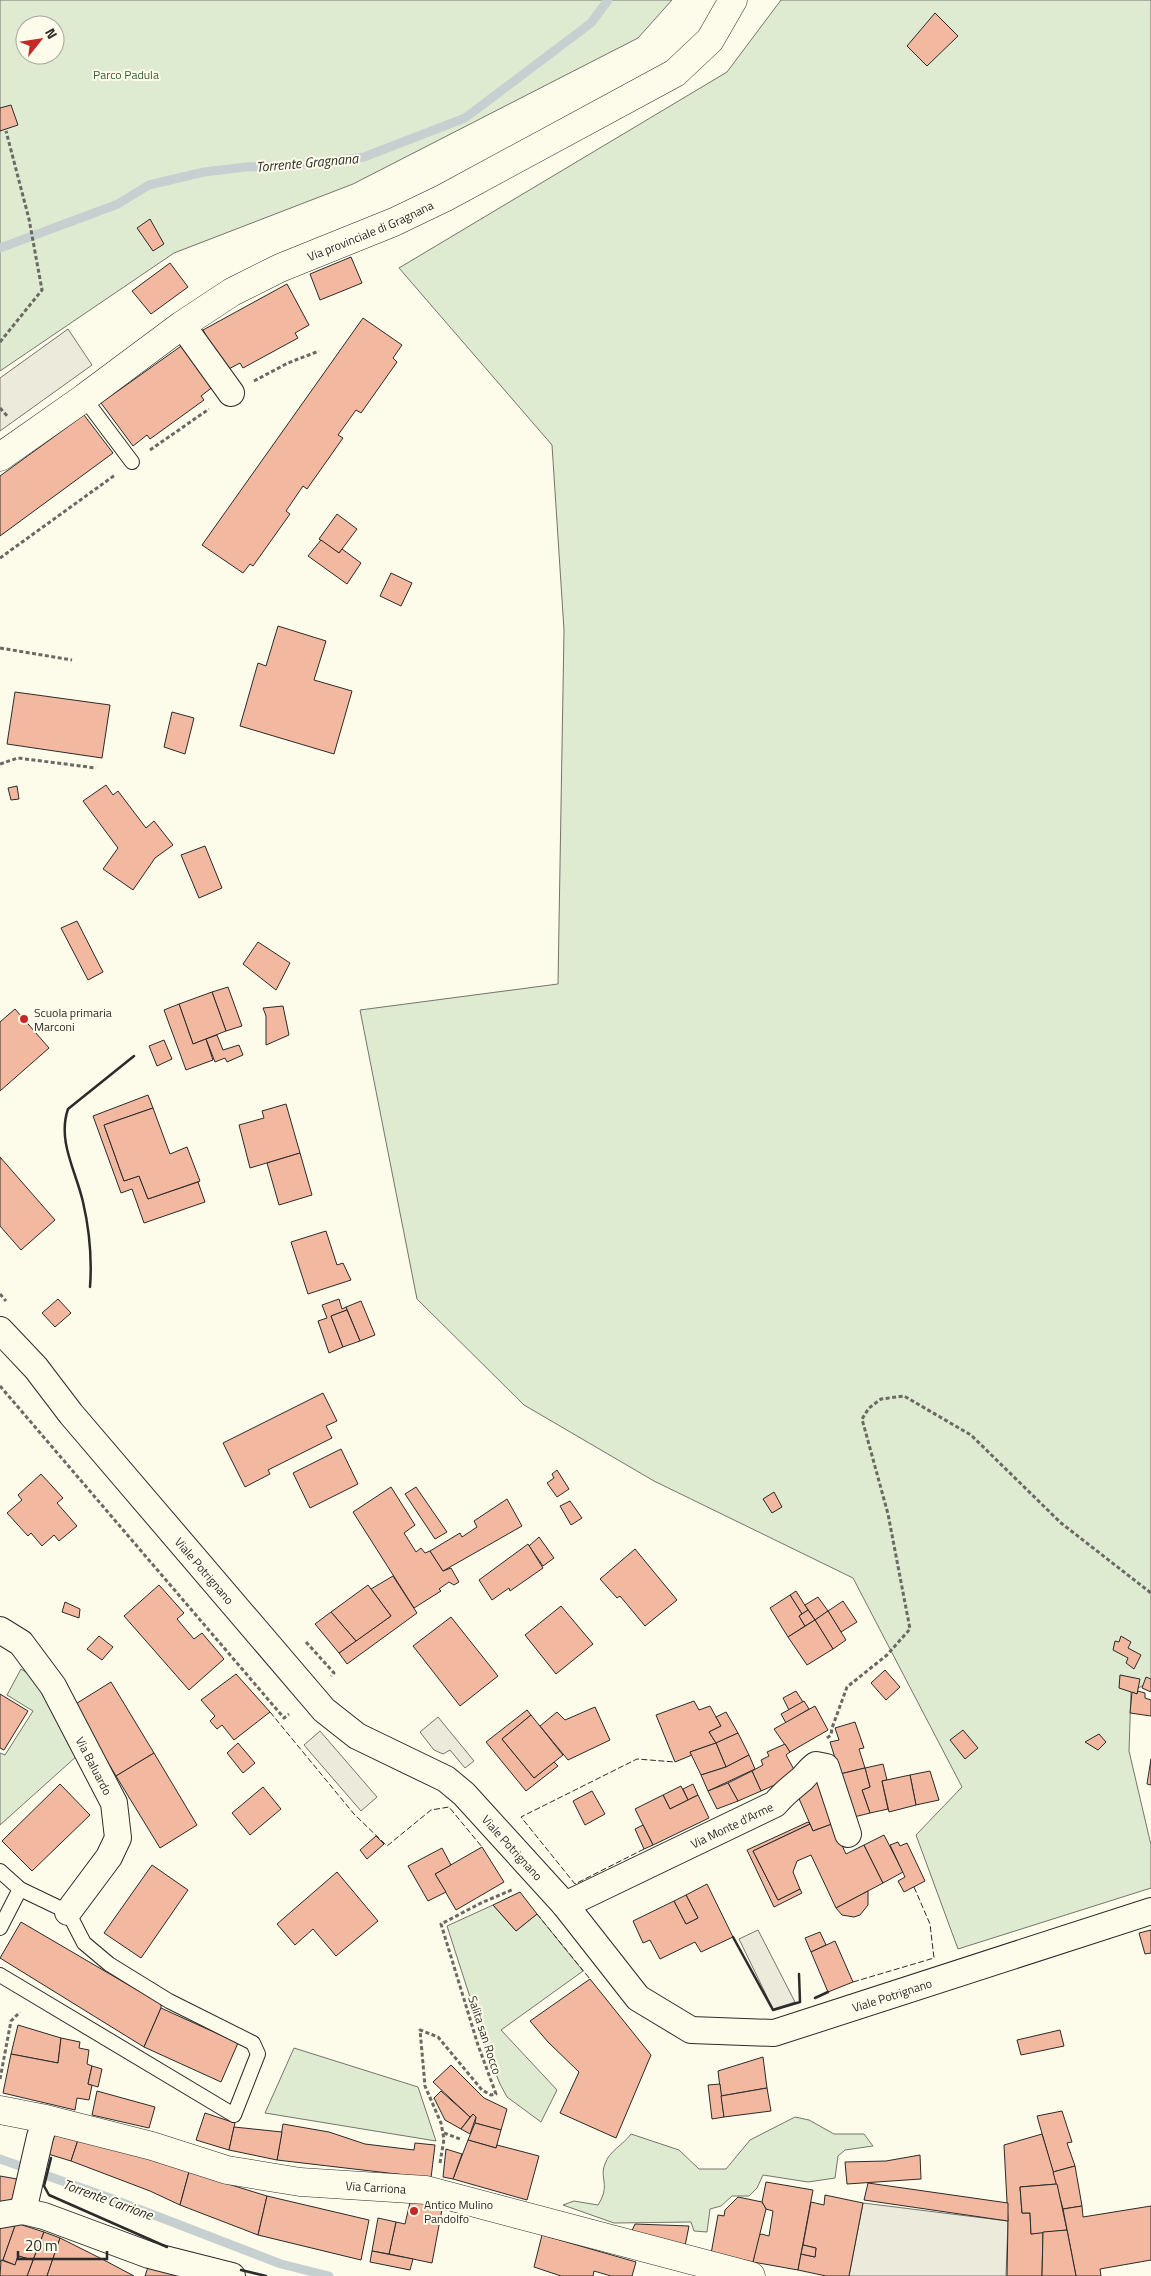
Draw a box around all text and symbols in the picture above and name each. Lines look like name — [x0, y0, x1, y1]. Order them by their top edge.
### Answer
north arrow — [15, 15, 65, 65]
text: N — [40, 24, 63, 43]
park label: Parco Padula — [93, 65, 159, 84]
water label: Torrente Gragnana — [255, 147, 360, 177]
street label: Via provinciale di Gragnana — [304, 195, 436, 266]
place label: Scuola primaria Marconi — [34, 1003, 112, 1036]
marker: Scuola primaria Marconi — [18, 1013, 30, 1025]
street label: Viale Potrignano — [171, 1533, 239, 1608]
street label: Via Baluardo — [71, 1733, 118, 1798]
street label: Via Monte d'Arme — [687, 1797, 776, 1853]
street label: Viale Potrignano — [478, 1810, 548, 1884]
street label: Viale Potrignano — [850, 1973, 934, 2017]
street label: Salita san Rocco — [463, 1993, 507, 2077]
water label: Torrente Carrione — [60, 2173, 157, 2226]
street label: Via Carriona — [345, 2175, 407, 2198]
place label: Antico Mulino Pandolfo — [424, 2195, 493, 2228]
marker: Antico Mulino Pandolfo — [408, 2205, 420, 2217]
scale bar — [18, 2228, 106, 2260]
text: 20 m — [25, 2234, 58, 2257]

